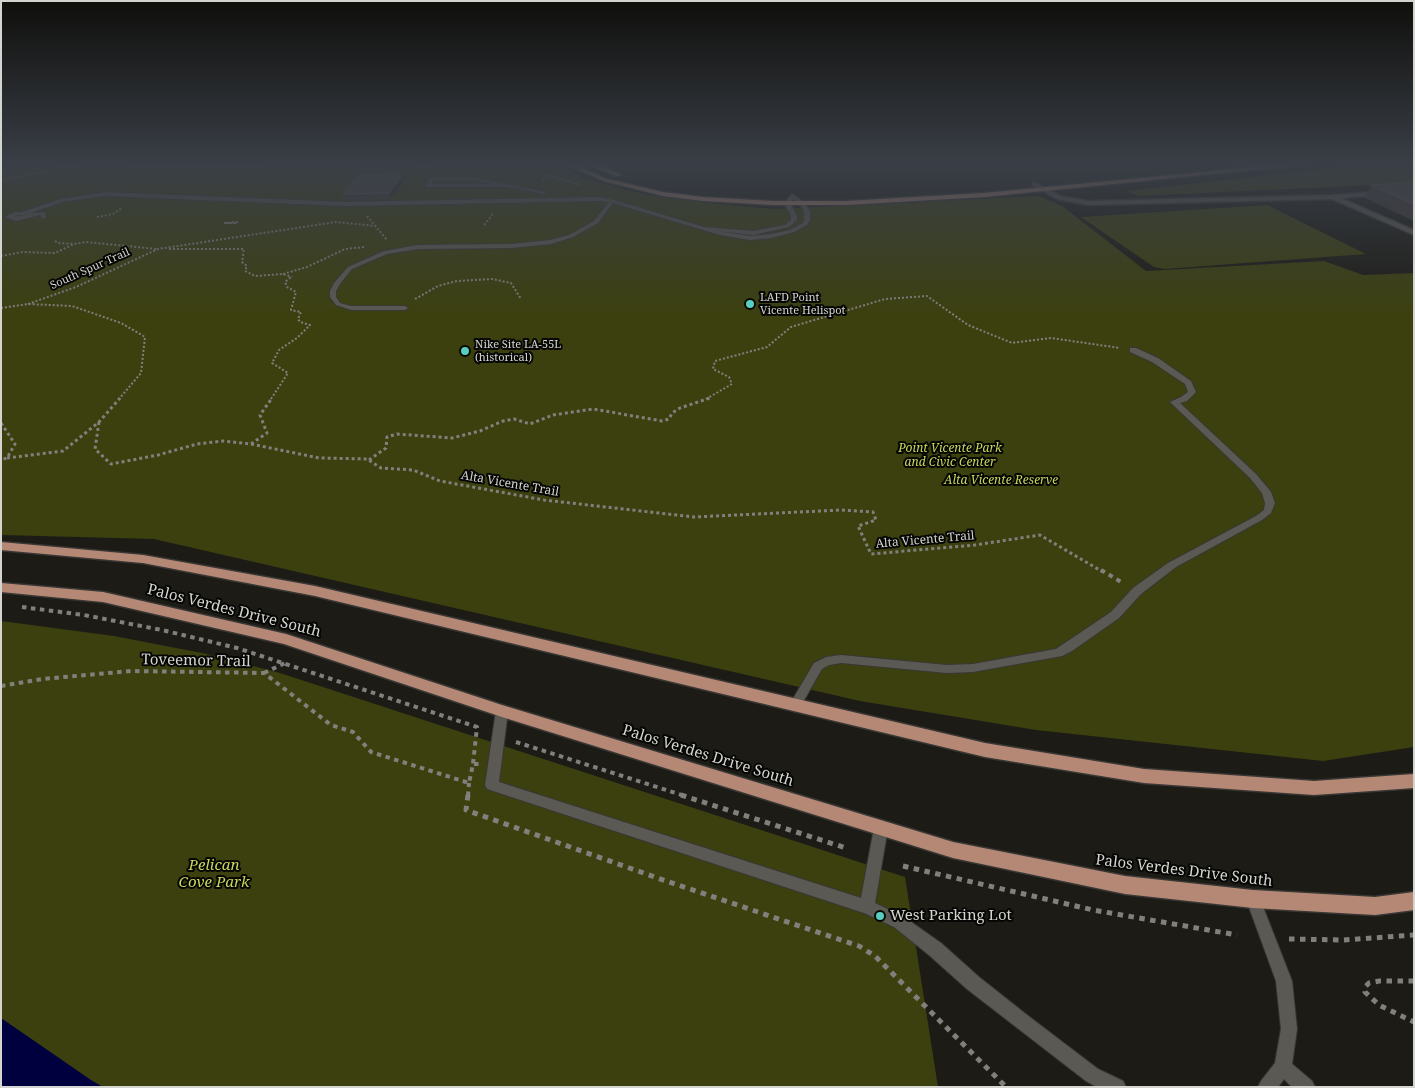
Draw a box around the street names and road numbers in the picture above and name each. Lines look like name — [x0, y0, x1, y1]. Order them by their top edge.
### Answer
street label: South Spur Trail — [48, 246, 132, 292]
street label: Alta Vicente Trail — [460, 468, 560, 500]
street label: Alta Vicente Trail — [875, 529, 975, 551]
street label: Palos Verdes Drive South — [145, 581, 323, 641]
street label: Toveemor Trail — [141, 651, 251, 671]
street label: Palos Verdes Drive South — [620, 721, 796, 791]
street label: Palos Verdes Drive South — [1094, 851, 1274, 891]

